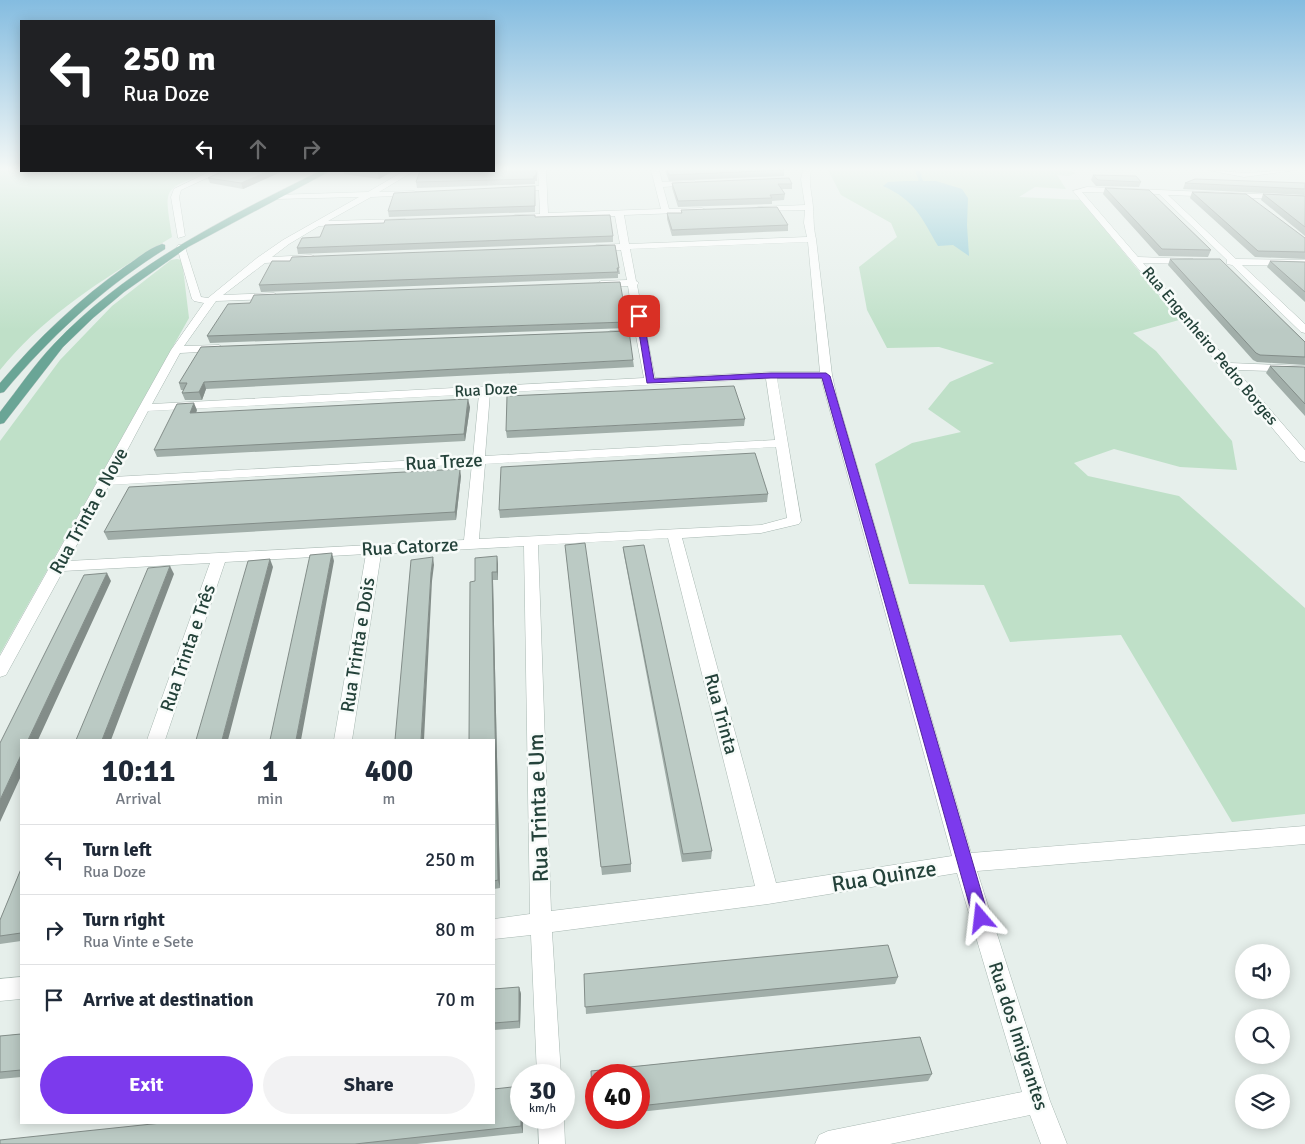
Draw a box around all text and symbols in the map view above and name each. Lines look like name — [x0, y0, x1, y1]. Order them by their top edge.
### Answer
text: 250 m — [123, 37, 216, 80]
icon: left — [40, 40, 105, 105]
text: Rua Doze — [123, 80, 210, 107]
icon: left — [191, 135, 219, 163]
icon: ahead — [244, 135, 272, 163]
icon: right — [297, 135, 325, 163]
street label: Rua Engenheiro Pedro Borges — [1138, 263, 1282, 429]
pin — [618, 295, 660, 337]
icon: arrive — [625, 302, 653, 330]
street label: Rua Doze — [454, 378, 518, 402]
street label: Rua Trinta e Nove — [44, 443, 134, 579]
street label: Rua Treze — [405, 448, 483, 476]
street label: Rua Catorze — [361, 532, 459, 562]
street label: Rua Trinta e Dois — [335, 576, 381, 714]
street label: Rua Trinta e Três — [155, 581, 221, 715]
street label: Rua Trinta — [699, 671, 743, 757]
street label: Rua Trinta e Um — [522, 733, 554, 883]
text: 10:11 — [102, 753, 175, 790]
text: 1 — [262, 753, 278, 790]
text: 400 — [365, 753, 413, 790]
text: Arrival — [115, 789, 162, 809]
text: min — [257, 789, 283, 809]
text: m — [383, 789, 395, 809]
text: Turn left — [83, 838, 152, 862]
icon: left — [40, 846, 68, 874]
text: 250 m — [425, 848, 475, 872]
street label: Rua Quinze — [830, 854, 938, 898]
text: Rua Doze — [83, 862, 146, 882]
position arrow — [954, 891, 1006, 943]
text: Turn right — [83, 908, 165, 932]
icon: right — [40, 916, 68, 944]
text: 80 m — [435, 918, 475, 942]
text: Rua Vinte e Sete — [83, 932, 194, 952]
map controls — [1235, 944, 1290, 1129]
button: sound — [1235, 944, 1290, 999]
street label: Rua dos Imigrantes — [983, 959, 1053, 1113]
icon: arrive — [40, 986, 68, 1014]
text: Arrive at destination — [83, 988, 254, 1012]
text: 70 m — [435, 988, 475, 1012]
button: search — [1235, 1009, 1290, 1064]
button: Exit — [40, 1056, 253, 1114]
button: Share — [263, 1056, 475, 1114]
speed limit sign: 40 — [585, 1064, 650, 1129]
button: layers — [1235, 1074, 1290, 1129]
text: 30 — [529, 1075, 556, 1106]
text: km/h — [529, 1101, 556, 1116]

